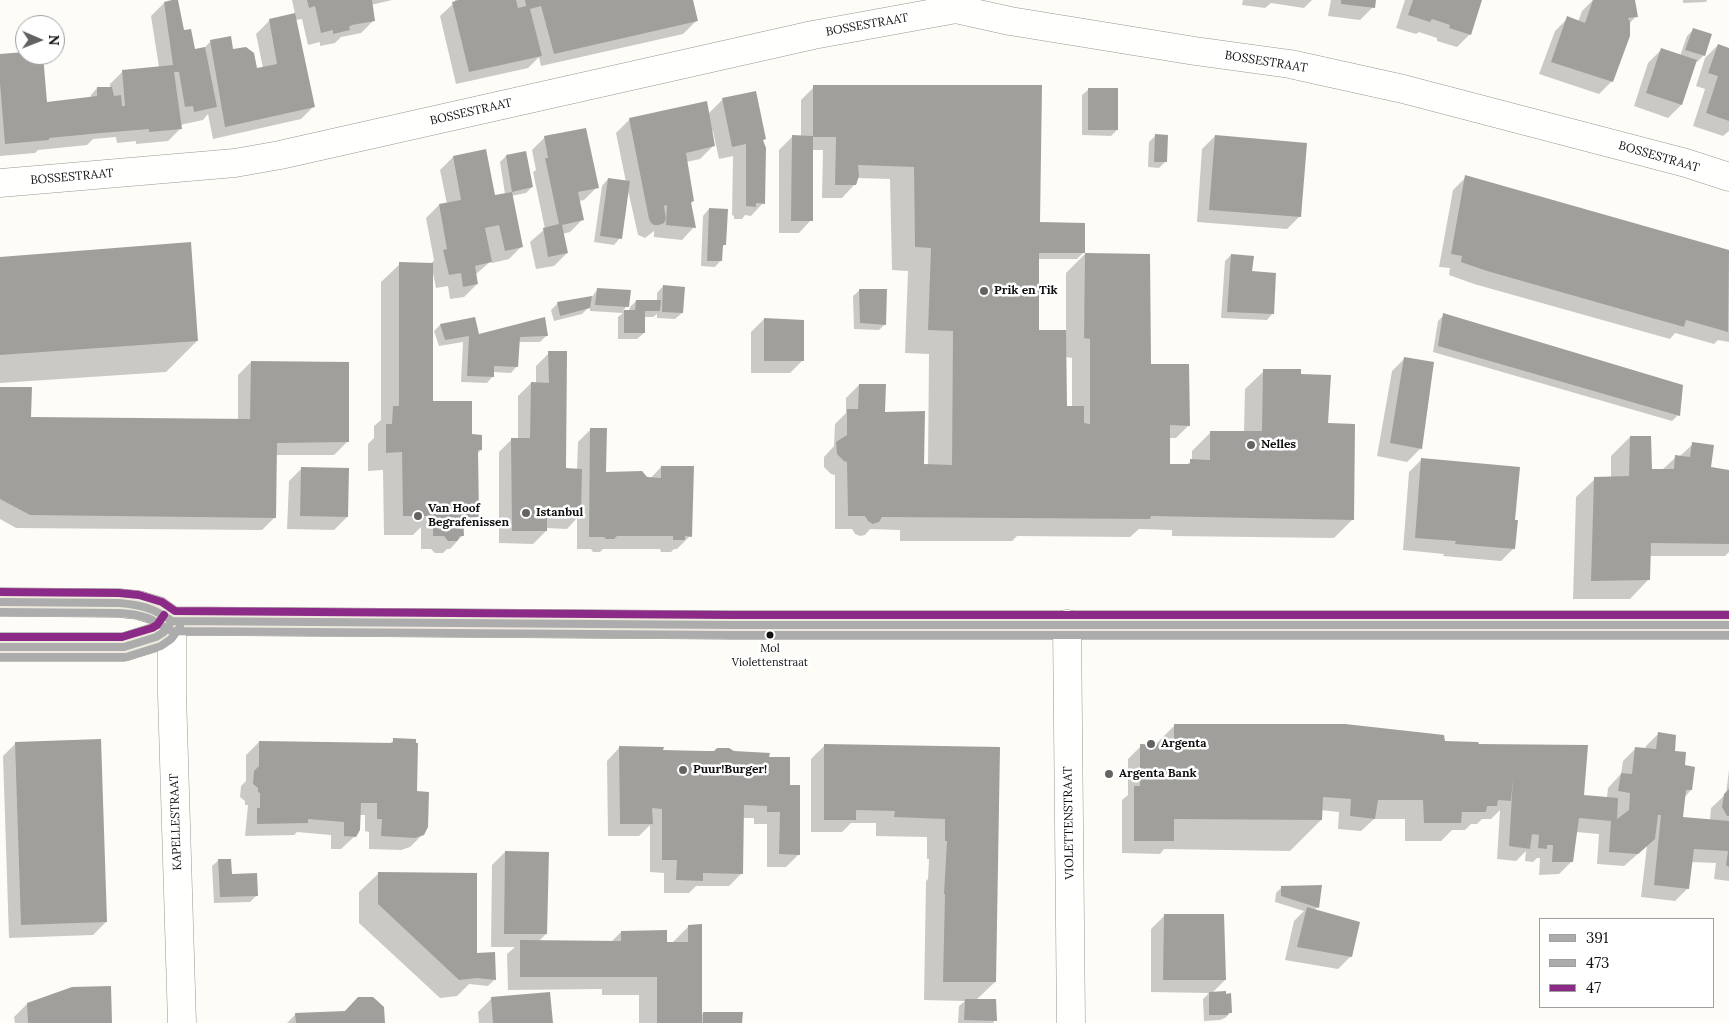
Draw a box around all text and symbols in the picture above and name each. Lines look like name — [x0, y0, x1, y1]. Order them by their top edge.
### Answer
street label: BOSSESTRAAT — [825, 11, 909, 39]
north arrow — [15, 15, 65, 65]
text: N — [45, 35, 63, 46]
street label: BOSSESTRAAT — [1224, 48, 1308, 76]
street label: BOSSESTRAAT — [429, 96, 513, 128]
street label: BOSSESTRAAT — [1617, 139, 1701, 175]
street label: BOSSESTRAAT — [30, 166, 114, 188]
place label: Prik en Tik — [994, 284, 1058, 298]
marker: Prik en Tik — [978, 285, 990, 297]
place label: Nelles — [1261, 438, 1296, 452]
marker: Nelles — [1245, 439, 1257, 451]
place label: Van Hoof Begrafenissen — [428, 502, 509, 530]
place label: Istanbul — [536, 506, 583, 520]
marker: Istanbul — [520, 507, 532, 519]
marker: Van Hoof Begrafenissen — [412, 510, 424, 522]
marker: Mol Violettenstraat — [765, 630, 775, 640]
place label: Mol Violettenstraat — [732, 642, 808, 668]
place label: Argenta — [1161, 737, 1207, 751]
marker: Argenta — [1145, 738, 1157, 750]
place label: Puur!Burger! — [693, 763, 767, 777]
marker: Puur!Burger! — [677, 764, 689, 776]
street label: VIOLETTENSTRAAT — [1061, 766, 1077, 880]
place label: Argenta Bank — [1119, 767, 1197, 781]
marker: Argenta Bank — [1103, 768, 1115, 780]
street label: KAPELLESTRAAT — [167, 773, 185, 871]
legend — [1539, 918, 1714, 1008]
text: 391 — [1586, 928, 1609, 947]
text: 473 — [1586, 953, 1609, 972]
text: 47 — [1586, 978, 1601, 997]

